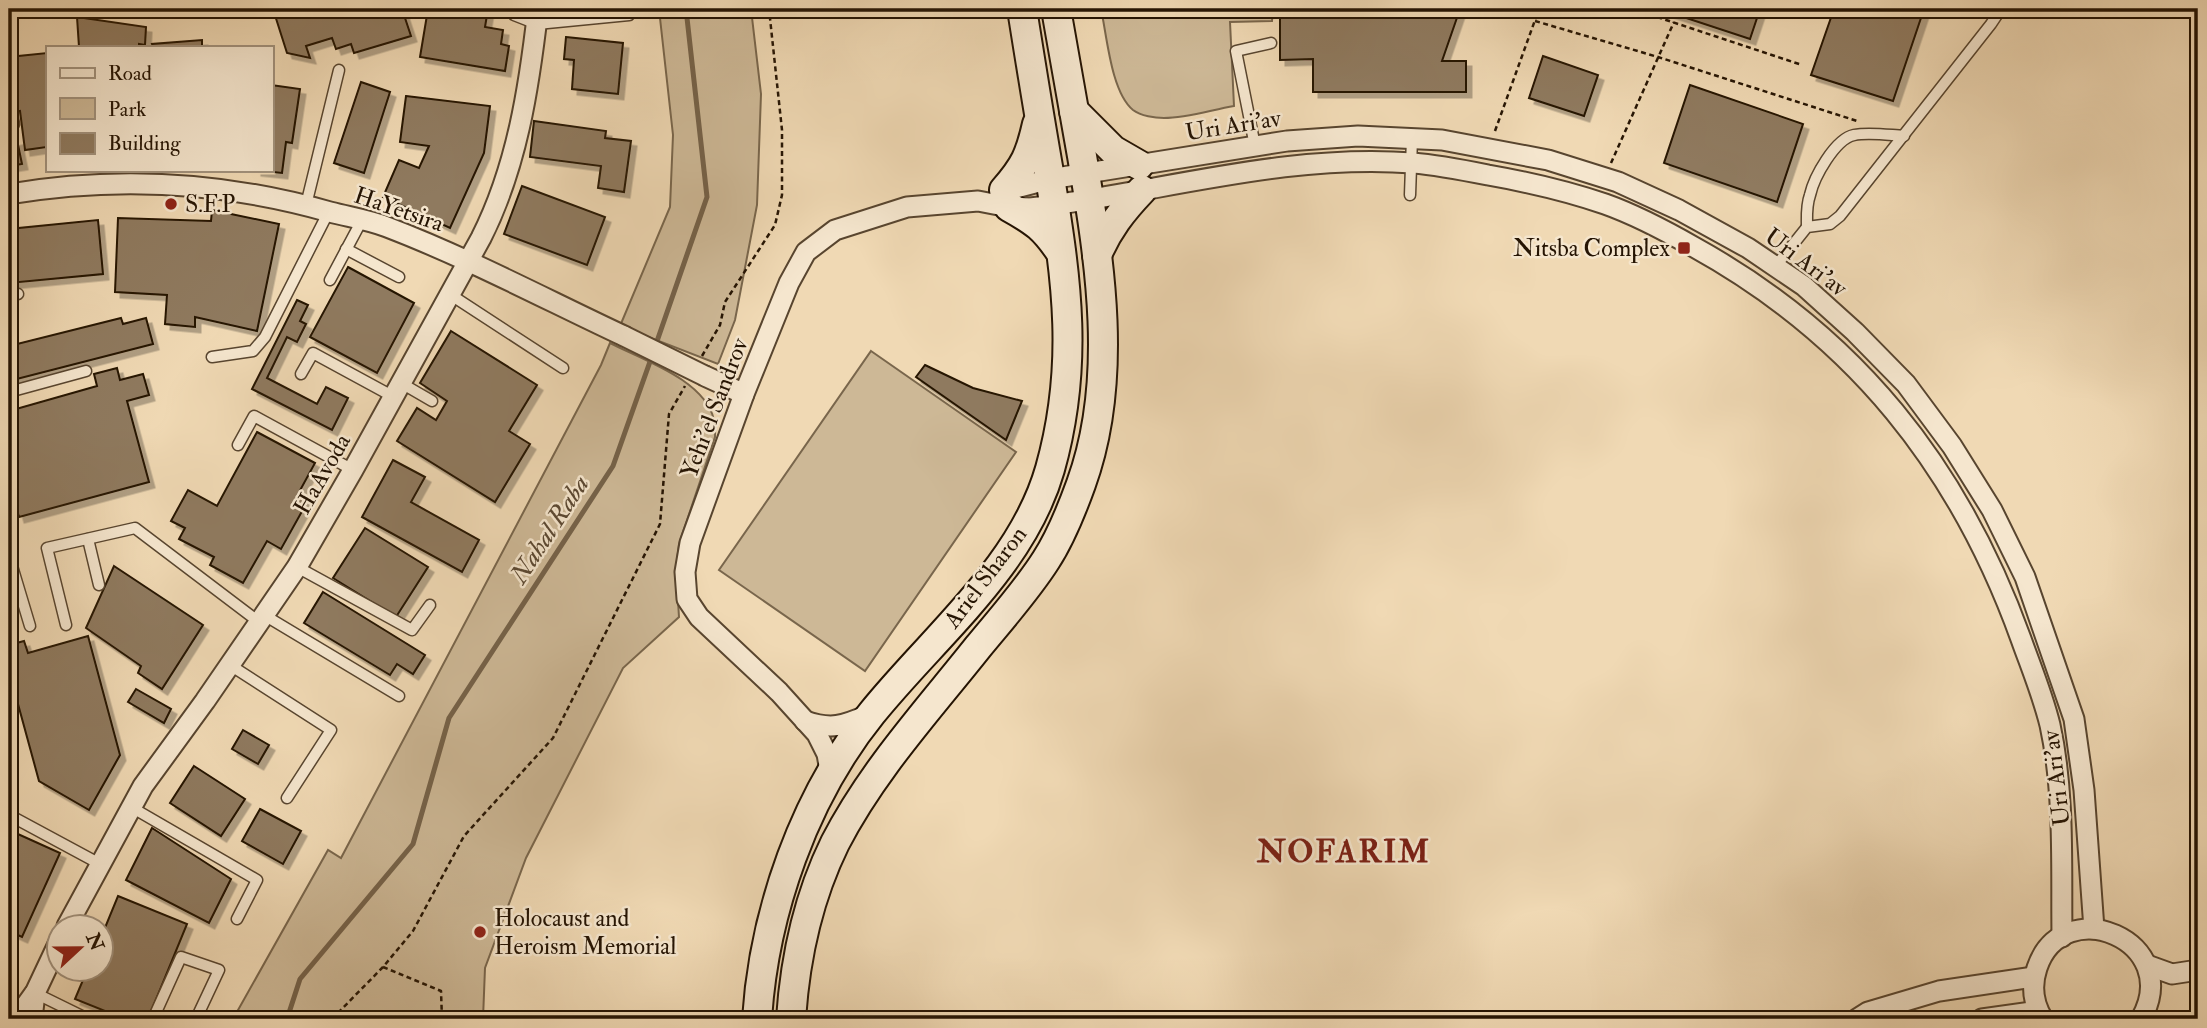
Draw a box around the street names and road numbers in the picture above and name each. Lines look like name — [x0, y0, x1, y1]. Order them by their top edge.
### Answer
street label: Uri Ari'av — [1183, 103, 1284, 148]
street label: HaYetsira — [350, 180, 449, 240]
street label: Uri Ari'av — [1758, 221, 1854, 304]
street label: Yehi'el Sandrov — [673, 333, 756, 483]
street label: HaAvoda — [287, 427, 358, 520]
street label: Ariel Sharon — [936, 520, 1034, 635]
street label: Uri Ari'av — [2035, 728, 2078, 827]

